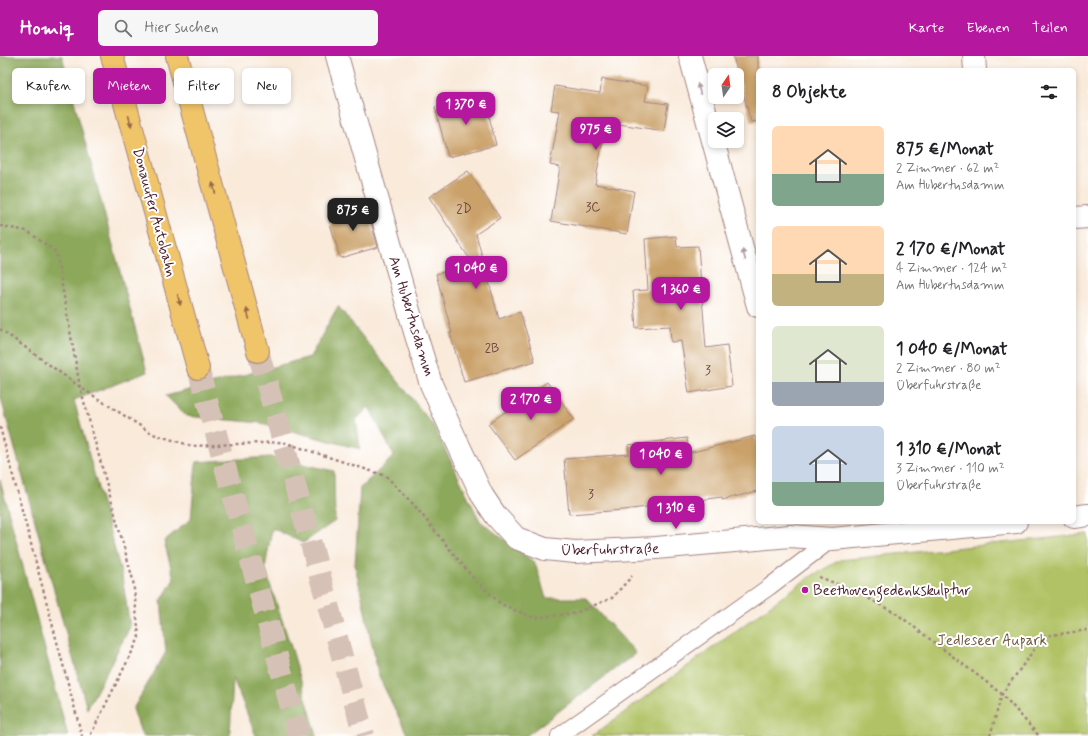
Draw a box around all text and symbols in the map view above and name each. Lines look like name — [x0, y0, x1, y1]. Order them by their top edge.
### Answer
search box — [98, 10, 378, 46]
text: Homiq — [20, 16, 74, 41]
icon: search — [112, 17, 134, 39]
text: Hier suchen — [144, 18, 218, 38]
text: Karte — [909, 19, 944, 37]
text: Ebenen — [966, 19, 1010, 37]
text: Teilen — [1032, 19, 1068, 37]
chip: Kaufen — [12, 68, 85, 104]
chip: Mieten — [93, 68, 166, 104]
chip: Filter — [174, 68, 234, 104]
chip: Neu — [242, 68, 291, 104]
north arrow — [708, 68, 744, 104]
map controls — [708, 68, 744, 148]
text: 8 Objekte — [772, 81, 846, 103]
icon: filters — [1038, 81, 1060, 103]
one-way arrow — [696, 82, 702, 94]
pin: 1 370 € — [429, 92, 503, 126]
text: 1 370 € — [445, 96, 487, 113]
button: layers — [708, 112, 744, 148]
one-way arrow — [127, 115, 133, 127]
pin: 975 € — [568, 117, 624, 151]
text: 975 € — [580, 121, 612, 138]
text: 875 €/Monat — [896, 138, 994, 160]
icon: home — [804, 142, 852, 190]
street label: Donauufer Autobahn — [127, 145, 181, 279]
text: 2 Zimmer · 62 m² — [896, 160, 999, 177]
text: Am Hubertusdamm — [896, 177, 1004, 194]
one-way arrow — [210, 182, 216, 195]
pin: 875 € — [325, 198, 381, 232]
house number: 3C — [585, 199, 601, 216]
house number: 2D — [456, 201, 472, 218]
text: 875 € — [336, 202, 370, 219]
text: 2 170 €/Monat — [896, 238, 1005, 260]
icon: home — [804, 242, 852, 290]
one-way arrow — [741, 248, 747, 260]
street label: Am Hubertusdamm — [383, 254, 439, 379]
pin: 1 040 € — [439, 256, 513, 290]
text: 1 040 € — [454, 260, 498, 277]
text: 4 Zimmer · 124 m² — [896, 260, 1007, 277]
pin: 1 360 € — [644, 277, 718, 311]
text: Am Hubertusdamm — [896, 277, 1004, 294]
text: 1 360 € — [661, 281, 701, 298]
one-way arrow — [176, 294, 182, 306]
one-way arrow — [245, 307, 251, 319]
text: 1 040 €/Monat — [896, 338, 1008, 360]
house number: 2B — [485, 340, 499, 357]
icon: home — [804, 342, 852, 390]
text: 2 Zimmer · 80 m² — [896, 360, 1001, 377]
house number: 3 — [705, 362, 711, 379]
text: Überfuhrstraße — [896, 377, 981, 394]
pin: 2 170 € — [494, 387, 568, 421]
text: 2 170 € — [510, 391, 552, 408]
text: 1 310 €/Monat — [896, 438, 1002, 460]
pin: 1 040 € — [624, 442, 698, 476]
icon: home — [804, 442, 852, 490]
text: 1 040 € — [639, 446, 683, 463]
text: 3 Zimmer · 110 m² — [896, 460, 1005, 477]
text: Überfuhrstraße — [896, 477, 981, 494]
house number: 3 — [588, 486, 594, 503]
pin: 1 310 € — [639, 496, 713, 530]
text: 1 310 € — [656, 500, 696, 517]
street label: Überfuhrstraße — [561, 539, 659, 561]
place label: Beethovengedenkskulptur — [813, 581, 971, 602]
marker: Beethovengedenkskulptur — [800, 585, 810, 595]
park label: Jedleseer Aupark — [937, 631, 1047, 651]

